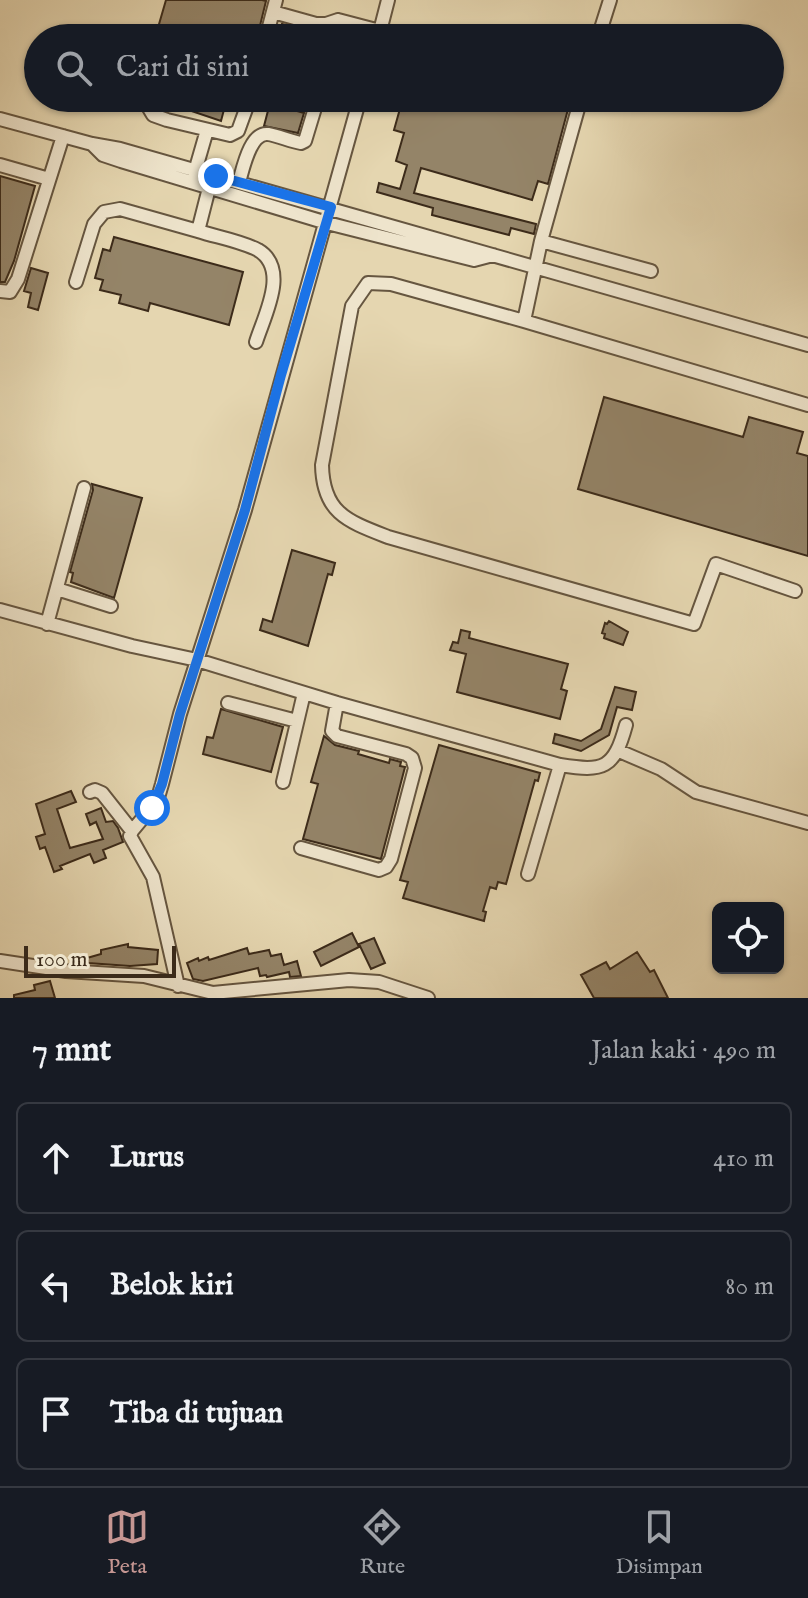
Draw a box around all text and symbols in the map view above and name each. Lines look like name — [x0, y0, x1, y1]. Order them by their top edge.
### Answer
search box — [24, 24, 784, 112]
icon: search — [52, 46, 96, 90]
text: Cari di sini — [116, 49, 249, 87]
route end — [198, 158, 234, 194]
route start — [134, 790, 170, 826]
map controls — [712, 902, 784, 974]
button: locate — [712, 902, 784, 974]
scale bar — [24, 942, 176, 978]
text: 100 m — [36, 946, 88, 974]
text: 7 mnt — [32, 1029, 111, 1072]
text: Jalan kaki · 490 m — [591, 1034, 776, 1067]
icon: ahead — [34, 1136, 78, 1180]
text: Lurus — [110, 1139, 184, 1177]
text: 410 m — [713, 1142, 774, 1175]
icon: left — [34, 1264, 78, 1308]
text: Belok kiri — [110, 1267, 233, 1305]
text: 80 m — [725, 1270, 774, 1303]
icon: arrive — [34, 1392, 78, 1436]
text: Tiba di tujuan — [110, 1395, 283, 1433]
tab: Peta — [105, 1505, 149, 1581]
tab: Rute — [359, 1505, 405, 1581]
tab: Disimpan — [616, 1505, 703, 1581]

